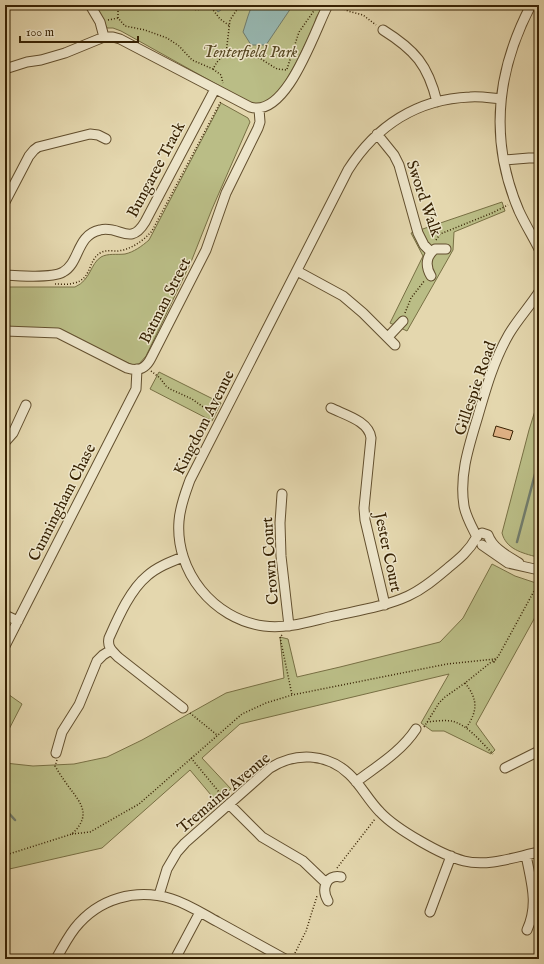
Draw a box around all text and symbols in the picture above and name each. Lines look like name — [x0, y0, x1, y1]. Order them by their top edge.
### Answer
scale bar — [20, 18, 138, 44]
text: 100 m — [26, 25, 54, 40]
park label: Tenterfield Park — [202, 43, 298, 63]
street label: Bungaree Track — [123, 118, 191, 221]
street label: Sword Walk — [401, 158, 446, 240]
street label: Batman Street — [136, 254, 196, 347]
street label: Gillespie Road — [450, 338, 502, 438]
street label: Kingdom Avenue — [170, 367, 240, 479]
street label: Cunningham Chase — [25, 441, 101, 565]
street label: Jester Court — [368, 509, 405, 595]
street label: Crown Court — [258, 516, 284, 605]
street label: Tremaine Avenue — [174, 749, 275, 838]

